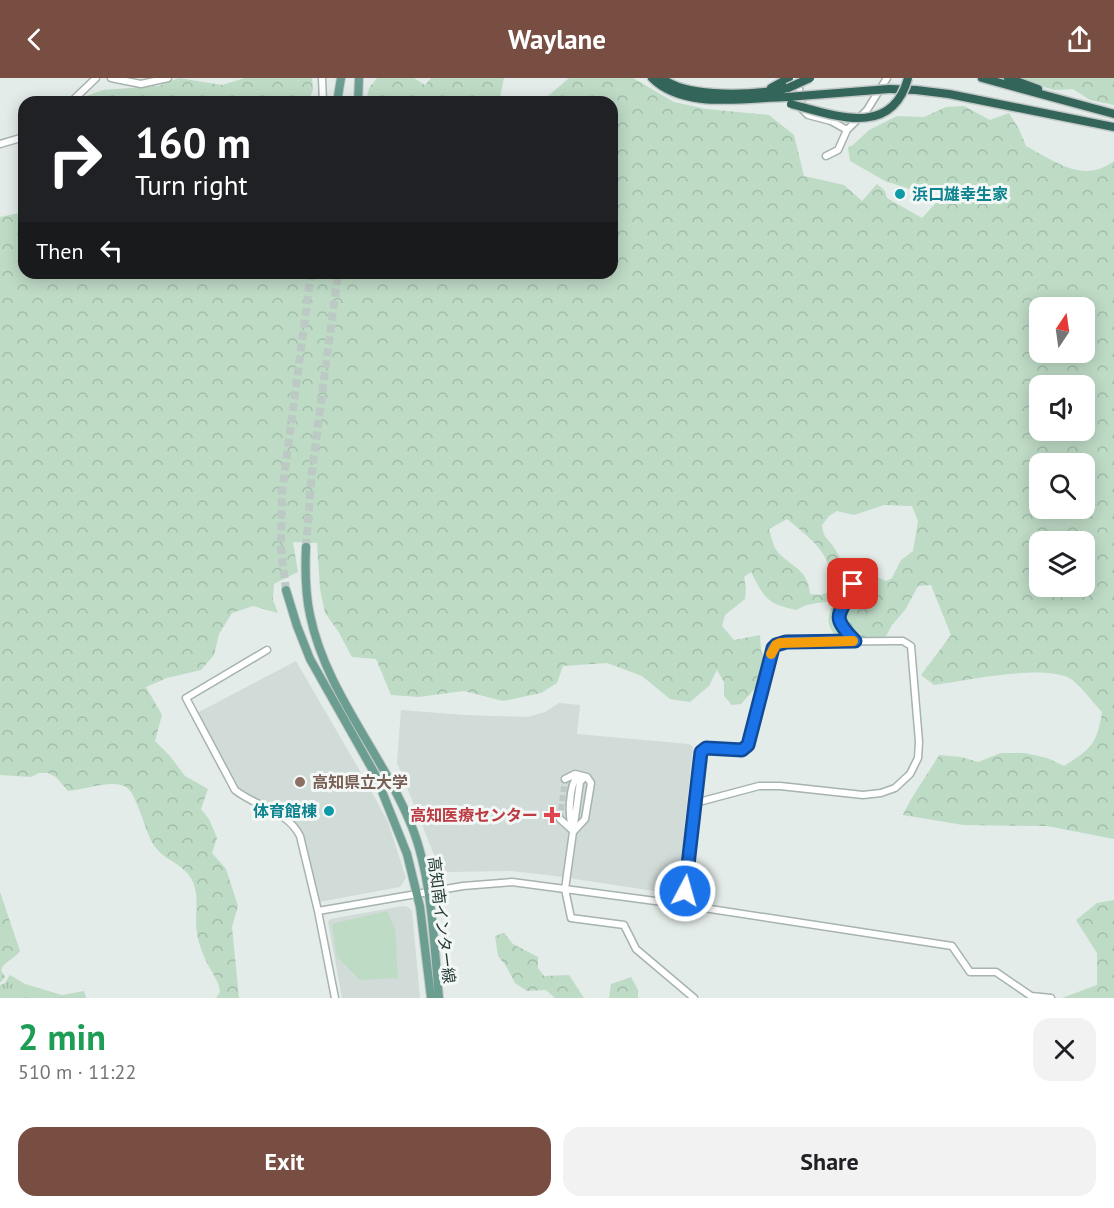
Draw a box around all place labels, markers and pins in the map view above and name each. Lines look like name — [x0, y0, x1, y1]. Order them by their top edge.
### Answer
place label: 浜口雄幸生家 — [912, 184, 1008, 204]
marker: 浜口雄幸生家 — [893, 187, 907, 201]
pin — [827, 558, 878, 609]
place label: 高知県立大学 — [312, 772, 408, 792]
marker: 高知県立大学 — [293, 775, 307, 789]
place label: 体育館棟 — [253, 801, 317, 821]
marker: 体育館棟 — [322, 804, 336, 818]
place label: 高知医療センター — [410, 805, 538, 825]
marker: 高知医療センター — [543, 806, 561, 824]

